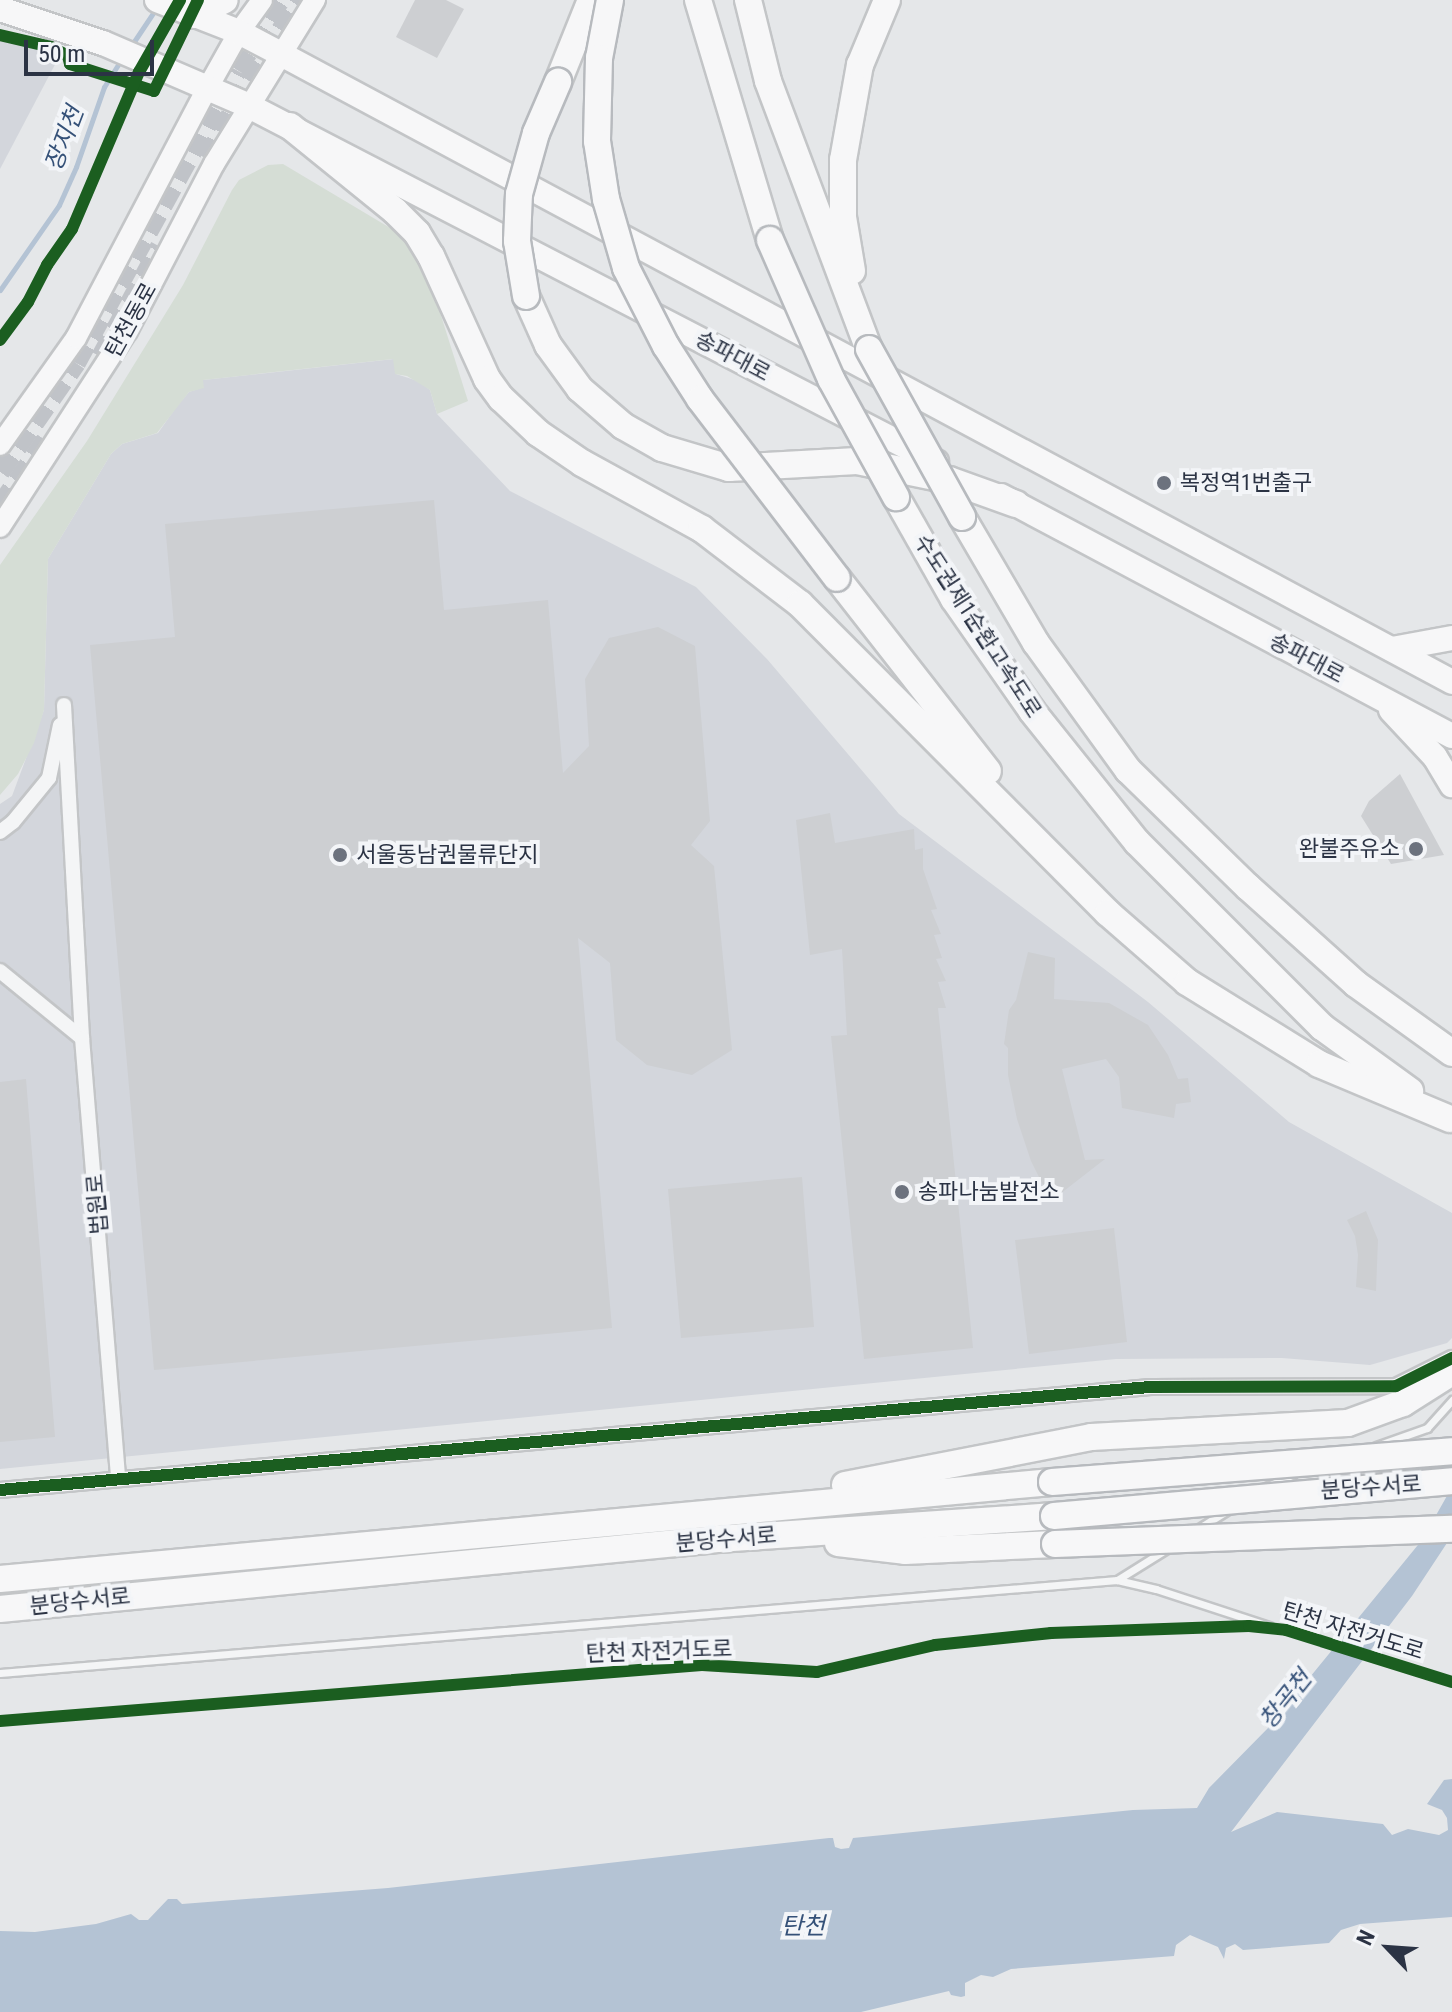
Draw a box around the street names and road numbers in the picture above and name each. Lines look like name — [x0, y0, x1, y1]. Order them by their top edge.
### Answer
street label: 탄천동로 — [100, 278, 162, 362]
street label: 송파대로 — [691, 325, 775, 387]
street label: 수도권제1순환고속도로 — [909, 529, 1047, 723]
street label: 송파대로 — [1265, 627, 1349, 689]
street label: 법원로 — [81, 1173, 113, 1235]
street label: 분당수서로 — [1320, 1470, 1422, 1504]
street label: 분당수서로 — [674, 1521, 778, 1557]
street label: 분당수서로 — [28, 1583, 132, 1619]
street label: 탄천 자전거도로 — [1279, 1597, 1427, 1665]
street label: 탄천 자전거도로 — [585, 1635, 733, 1667]

